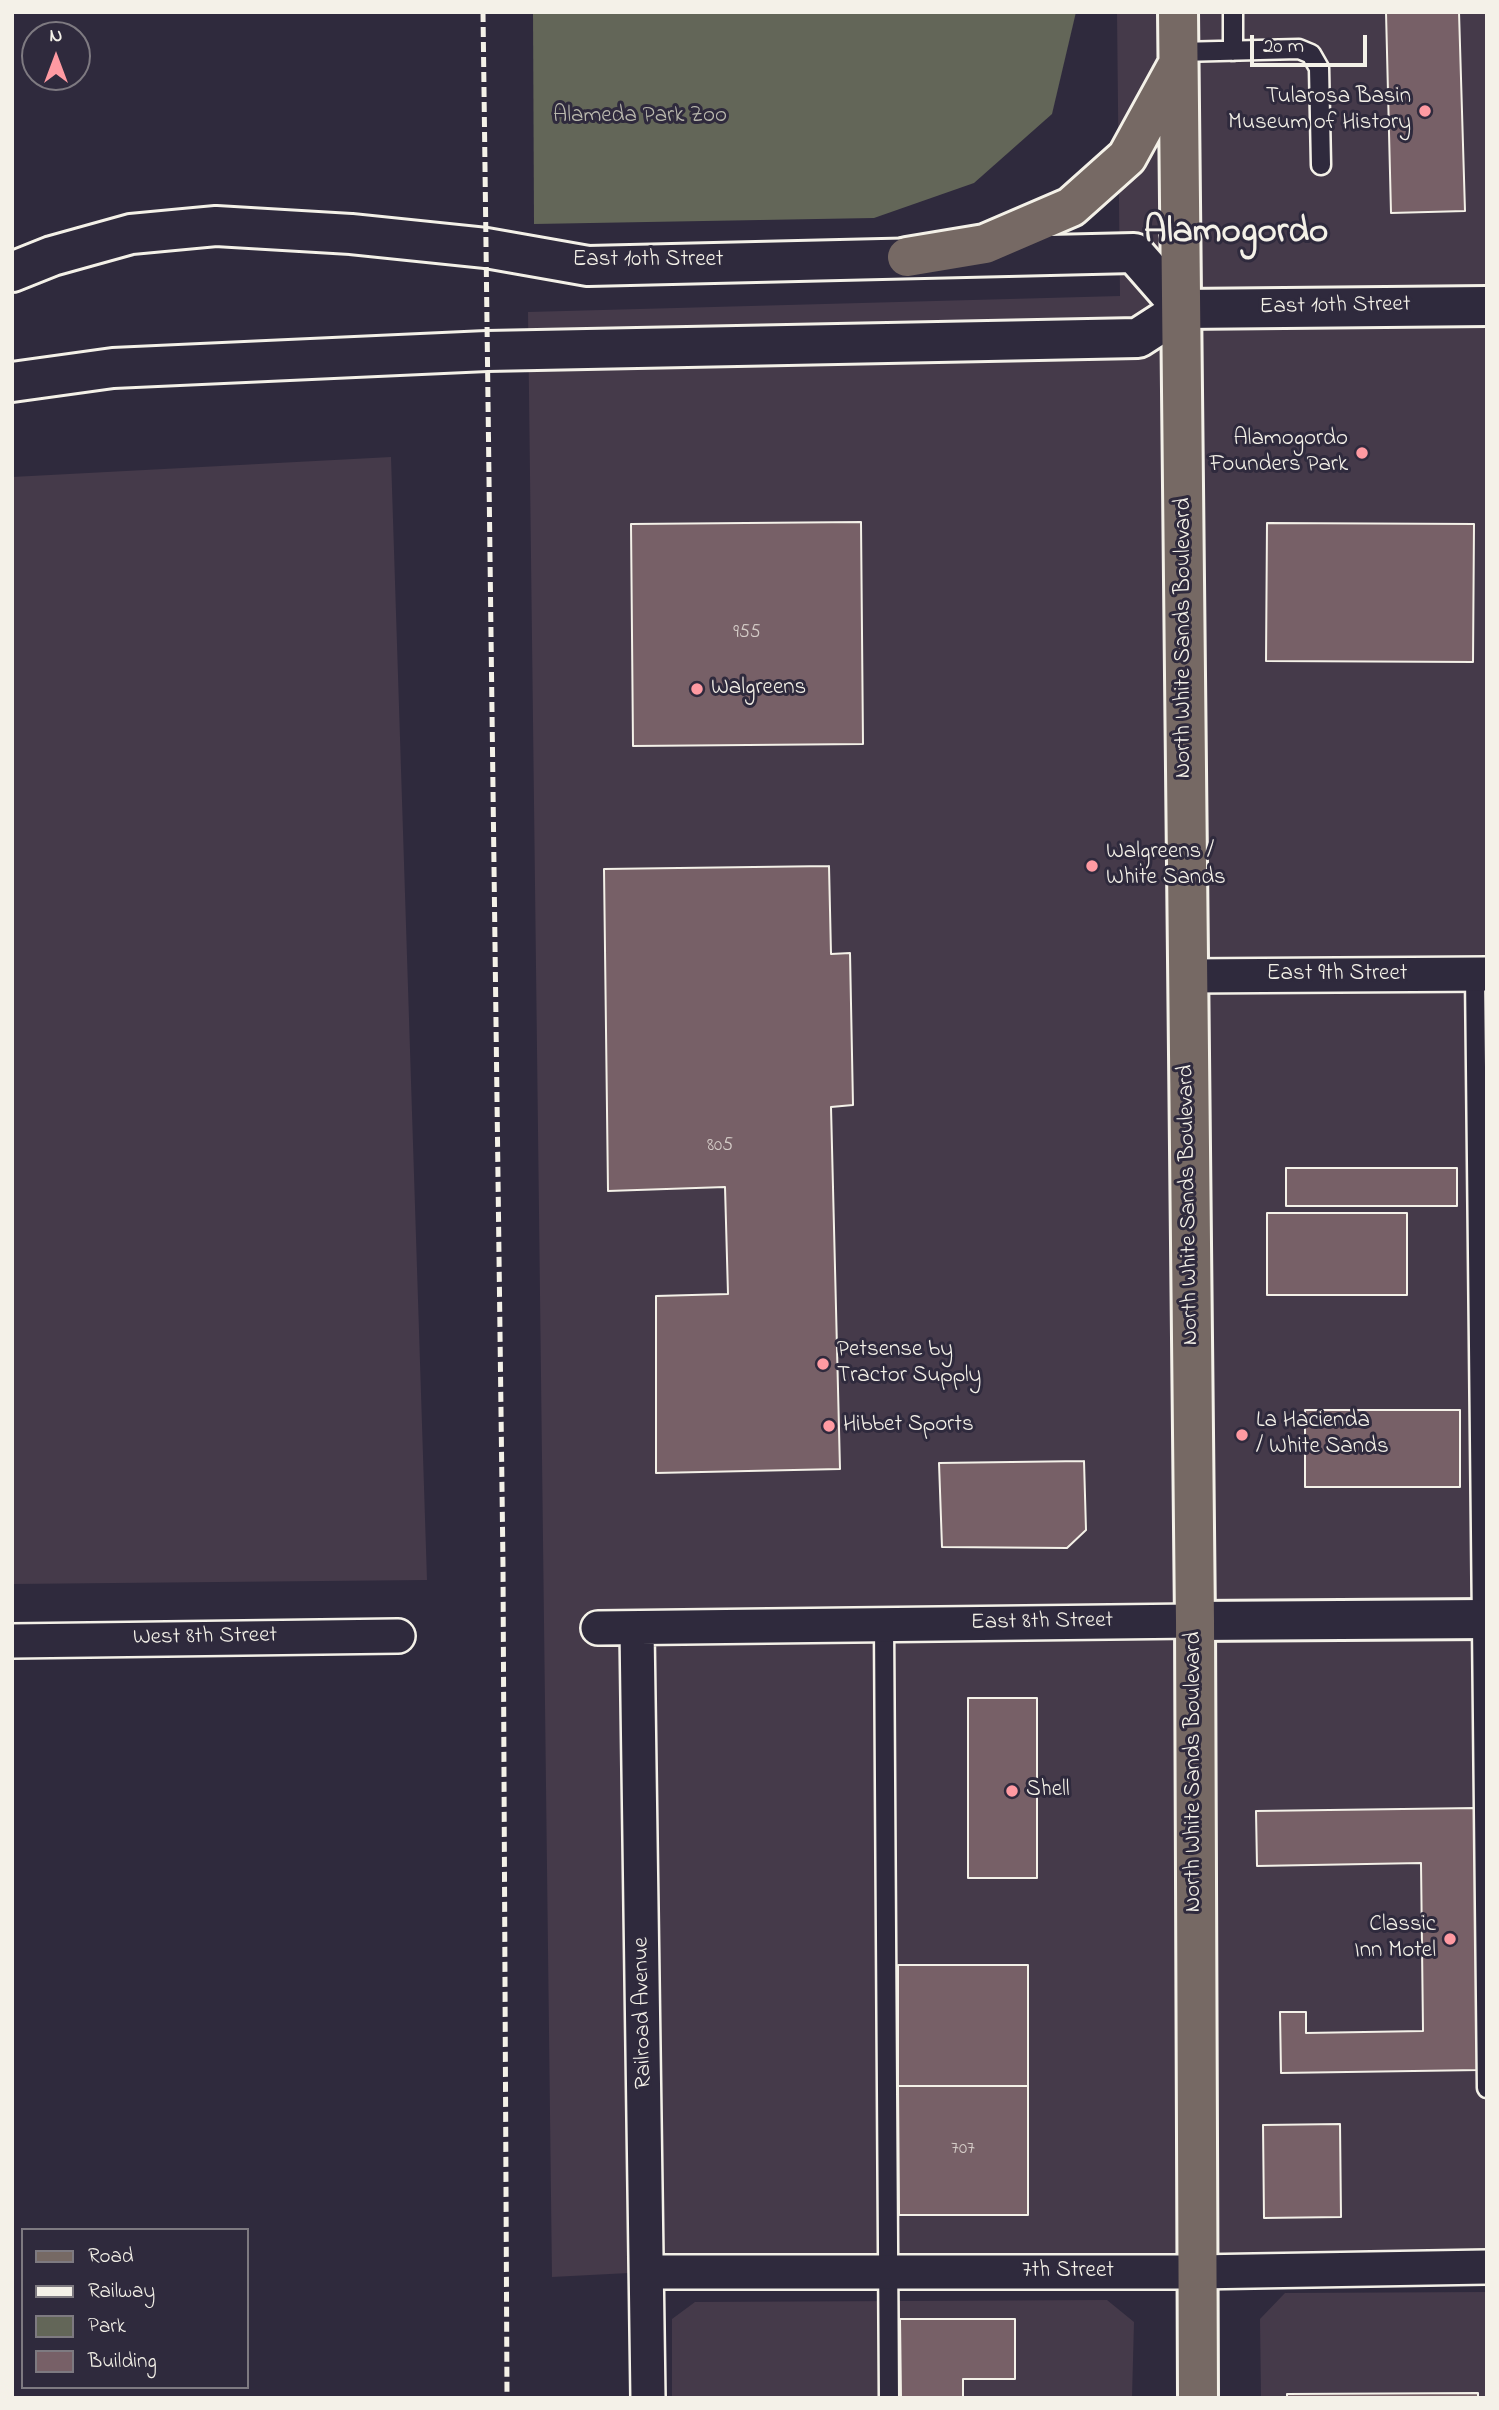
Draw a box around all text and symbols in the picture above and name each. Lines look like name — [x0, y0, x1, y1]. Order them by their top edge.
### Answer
north arrow — [21, 21, 91, 91]
scale bar — [1254, 21, 1371, 65]
text: N — [50, 23, 62, 50]
text: 20 m — [1263, 32, 1304, 62]
place label: Tularosa Basin Museum of History — [1228, 84, 1411, 138]
park label: Alameda Park Zoo — [553, 103, 727, 131]
marker: Tularosa Basin Museum of History — [1417, 103, 1433, 119]
district label: Alamogordo — [1144, 213, 1328, 257]
street label: East 10th Street — [572, 247, 724, 275]
street label: East 10th Street — [1259, 292, 1411, 322]
place label: Alamogordo Founders Park — [1209, 426, 1348, 480]
marker: Alamogordo Founders Park — [1354, 445, 1370, 461]
street label: North White Sands Boulevard — [1171, 498, 1199, 778]
house number: 955 — [733, 623, 761, 645]
place label: Walgreens — [711, 675, 806, 703]
marker: Walgreens — [689, 681, 705, 697]
place label: Walgreens / White Sands — [1106, 839, 1226, 893]
marker: Walgreens / White Sands — [1084, 858, 1100, 874]
street label: East 9th Street — [1267, 961, 1407, 989]
street label: North White Sands Boulevard — [1174, 1064, 1206, 1346]
house number: 805 — [707, 1136, 733, 1158]
place label: Petsense by Tractor Supply — [837, 1337, 981, 1391]
marker: Petsense by Tractor Supply — [815, 1356, 831, 1372]
place label: La Hacienda / White Sands — [1256, 1408, 1389, 1462]
place label: Hibbet Sports — [843, 1412, 974, 1440]
marker: Hibbet Sports — [821, 1418, 837, 1434]
marker: La Hacienda / White Sands — [1234, 1427, 1250, 1443]
street label: East 8th Street — [971, 1608, 1113, 1638]
street label: West 8th Street — [133, 1623, 277, 1653]
street label: North White Sands Boulevard — [1181, 1632, 1209, 1912]
place label: Shell — [1026, 1777, 1070, 1805]
marker: Shell — [1004, 1783, 1020, 1799]
place label: Classic Inn Motel — [1354, 1912, 1436, 1966]
marker: Classic Inn Motel — [1442, 1931, 1458, 1947]
street label: Railroad Avenue — [629, 1937, 659, 2089]
house number: 707 — [951, 2139, 975, 2161]
legend — [21, 2228, 248, 2389]
text: Road — [88, 2242, 134, 2272]
street label: 7th Street — [1022, 2258, 1114, 2286]
text: Railway — [88, 2277, 155, 2307]
text: Park — [88, 2312, 126, 2342]
text: Building — [88, 2347, 157, 2377]

